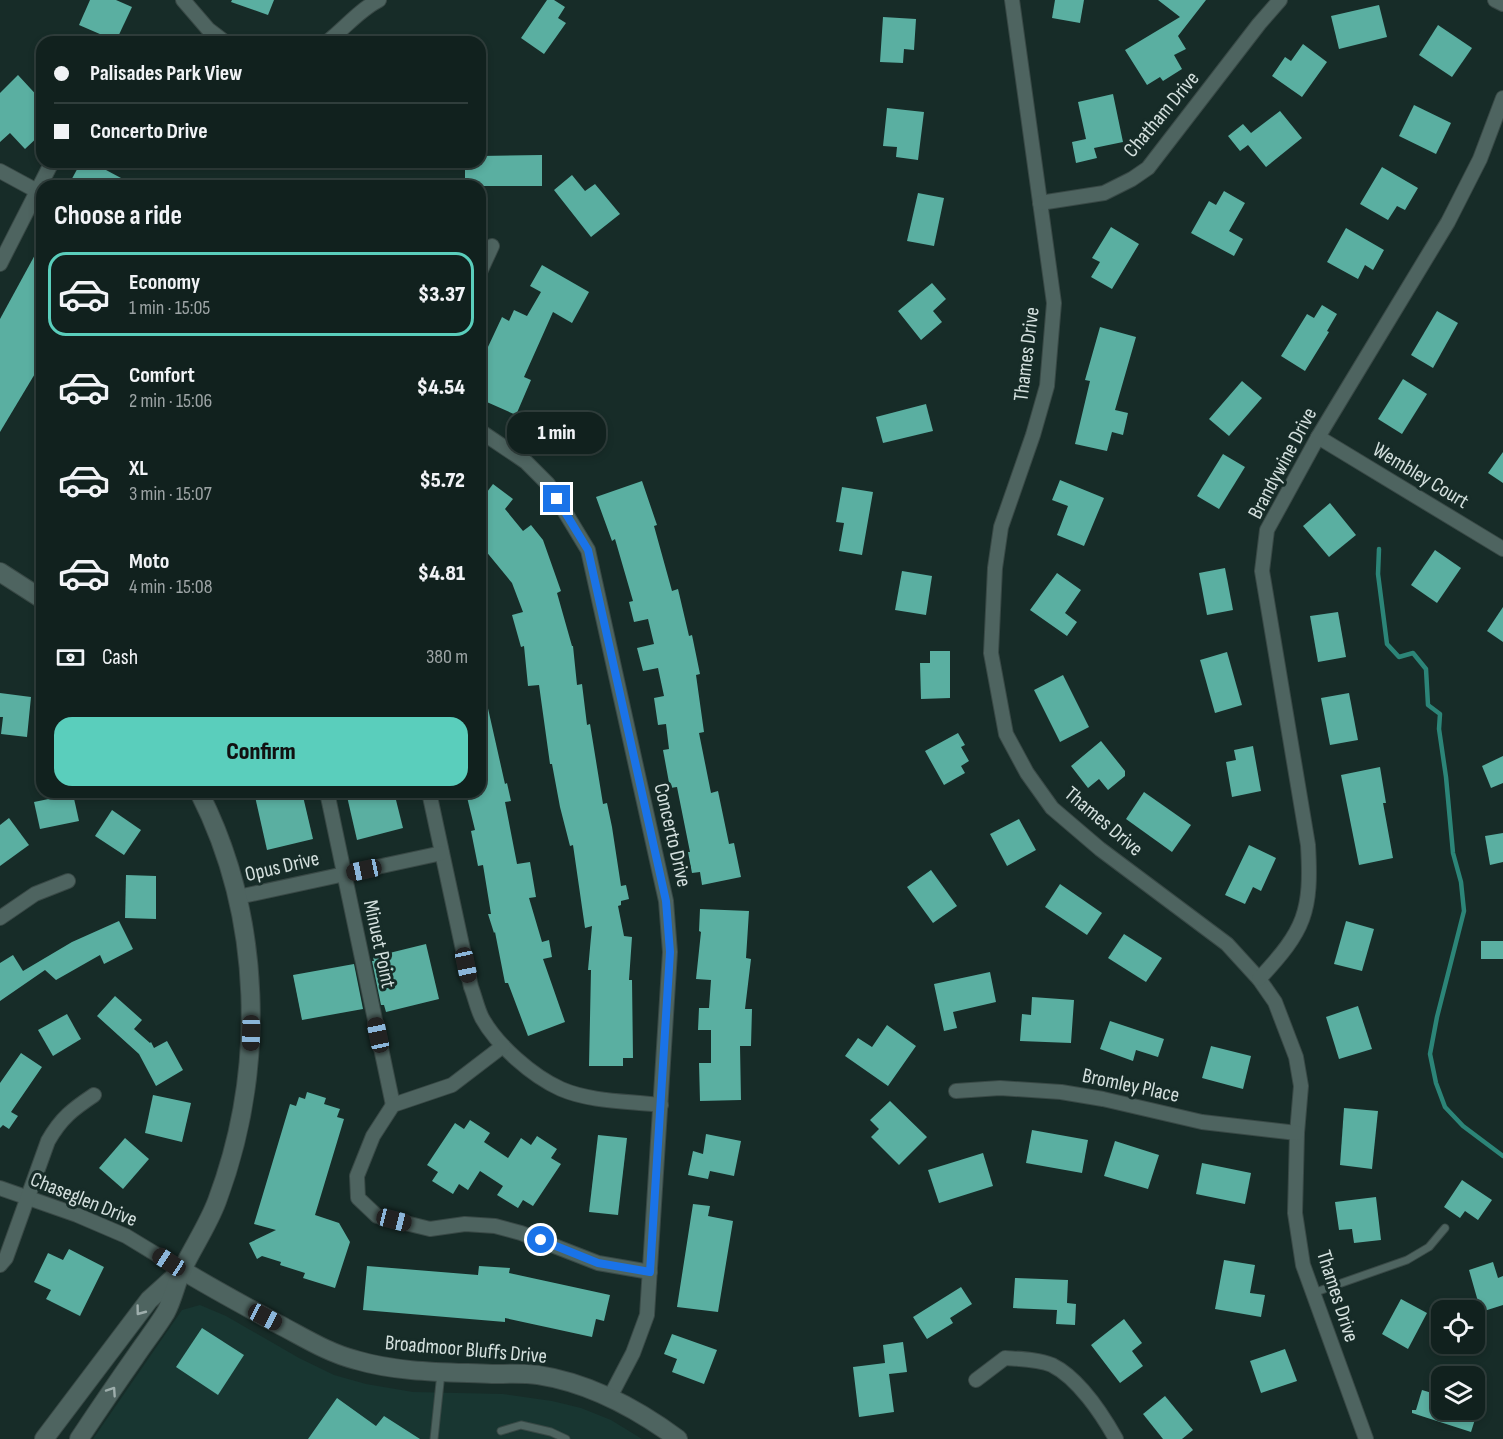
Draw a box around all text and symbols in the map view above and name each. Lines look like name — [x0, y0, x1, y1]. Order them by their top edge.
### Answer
text: Palisades Park View — [90, 60, 242, 87]
street label: Chatham Drive — [1118, 66, 1204, 162]
text: Concerto Drive — [90, 118, 208, 145]
text: Choose a ride — [54, 200, 182, 232]
icon: car — [57, 267, 111, 321]
text: Economy — [129, 269, 200, 296]
text: $3.37 — [418, 281, 465, 308]
text: 1 min · 15:05 — [129, 296, 210, 320]
street label: Thames Drive — [1008, 305, 1045, 403]
icon: car — [57, 360, 111, 414]
text: Comfort — [129, 362, 195, 389]
text: $4.54 — [417, 374, 465, 401]
text: 2 min · 15:06 — [129, 389, 212, 413]
street label: Brandywine Drive — [1243, 403, 1322, 523]
callout: 1 min — [508, 412, 606, 454]
text: 1 min — [537, 421, 576, 445]
street label: Wembley Court — [1368, 437, 1473, 514]
icon: car — [57, 453, 111, 507]
text: XL — [129, 455, 148, 482]
text: $5.72 — [419, 467, 465, 494]
text: 3 min · 15:07 — [129, 482, 212, 506]
route end — [543, 485, 570, 512]
icon: car — [57, 546, 111, 600]
text: Moto — [129, 548, 169, 575]
text: $4.81 — [418, 560, 465, 587]
text: 4 min · 15:08 — [129, 575, 212, 599]
icon: cash — [54, 641, 87, 674]
text: Cash — [102, 644, 138, 671]
text: 380 m — [426, 645, 468, 669]
button: Confirm — [54, 717, 468, 786]
street label: Concerto Drive — [648, 781, 697, 889]
street label: Thames Drive — [1059, 781, 1148, 861]
street label: Opus Drive — [243, 846, 322, 887]
car — [345, 857, 383, 883]
street label: Minuet Point — [358, 898, 401, 990]
car — [453, 946, 479, 984]
car — [242, 1015, 260, 1051]
car — [365, 1016, 391, 1054]
street label: Bromley Place — [1080, 1063, 1182, 1108]
street label: Chaseglen Drive — [27, 1167, 141, 1232]
car — [374, 1207, 414, 1233]
route start — [527, 1226, 554, 1253]
car — [149, 1245, 189, 1279]
street label: Thames Drive — [1311, 1247, 1364, 1345]
map controls — [1431, 1300, 1485, 1420]
button: locate — [1431, 1300, 1485, 1354]
car — [245, 1301, 285, 1333]
one-way arrow — [136, 1304, 147, 1315]
street label: Broadmoor Bluffs Drive — [384, 1330, 548, 1369]
button: layers — [1431, 1366, 1485, 1420]
one-way arrow — [105, 1386, 116, 1397]

